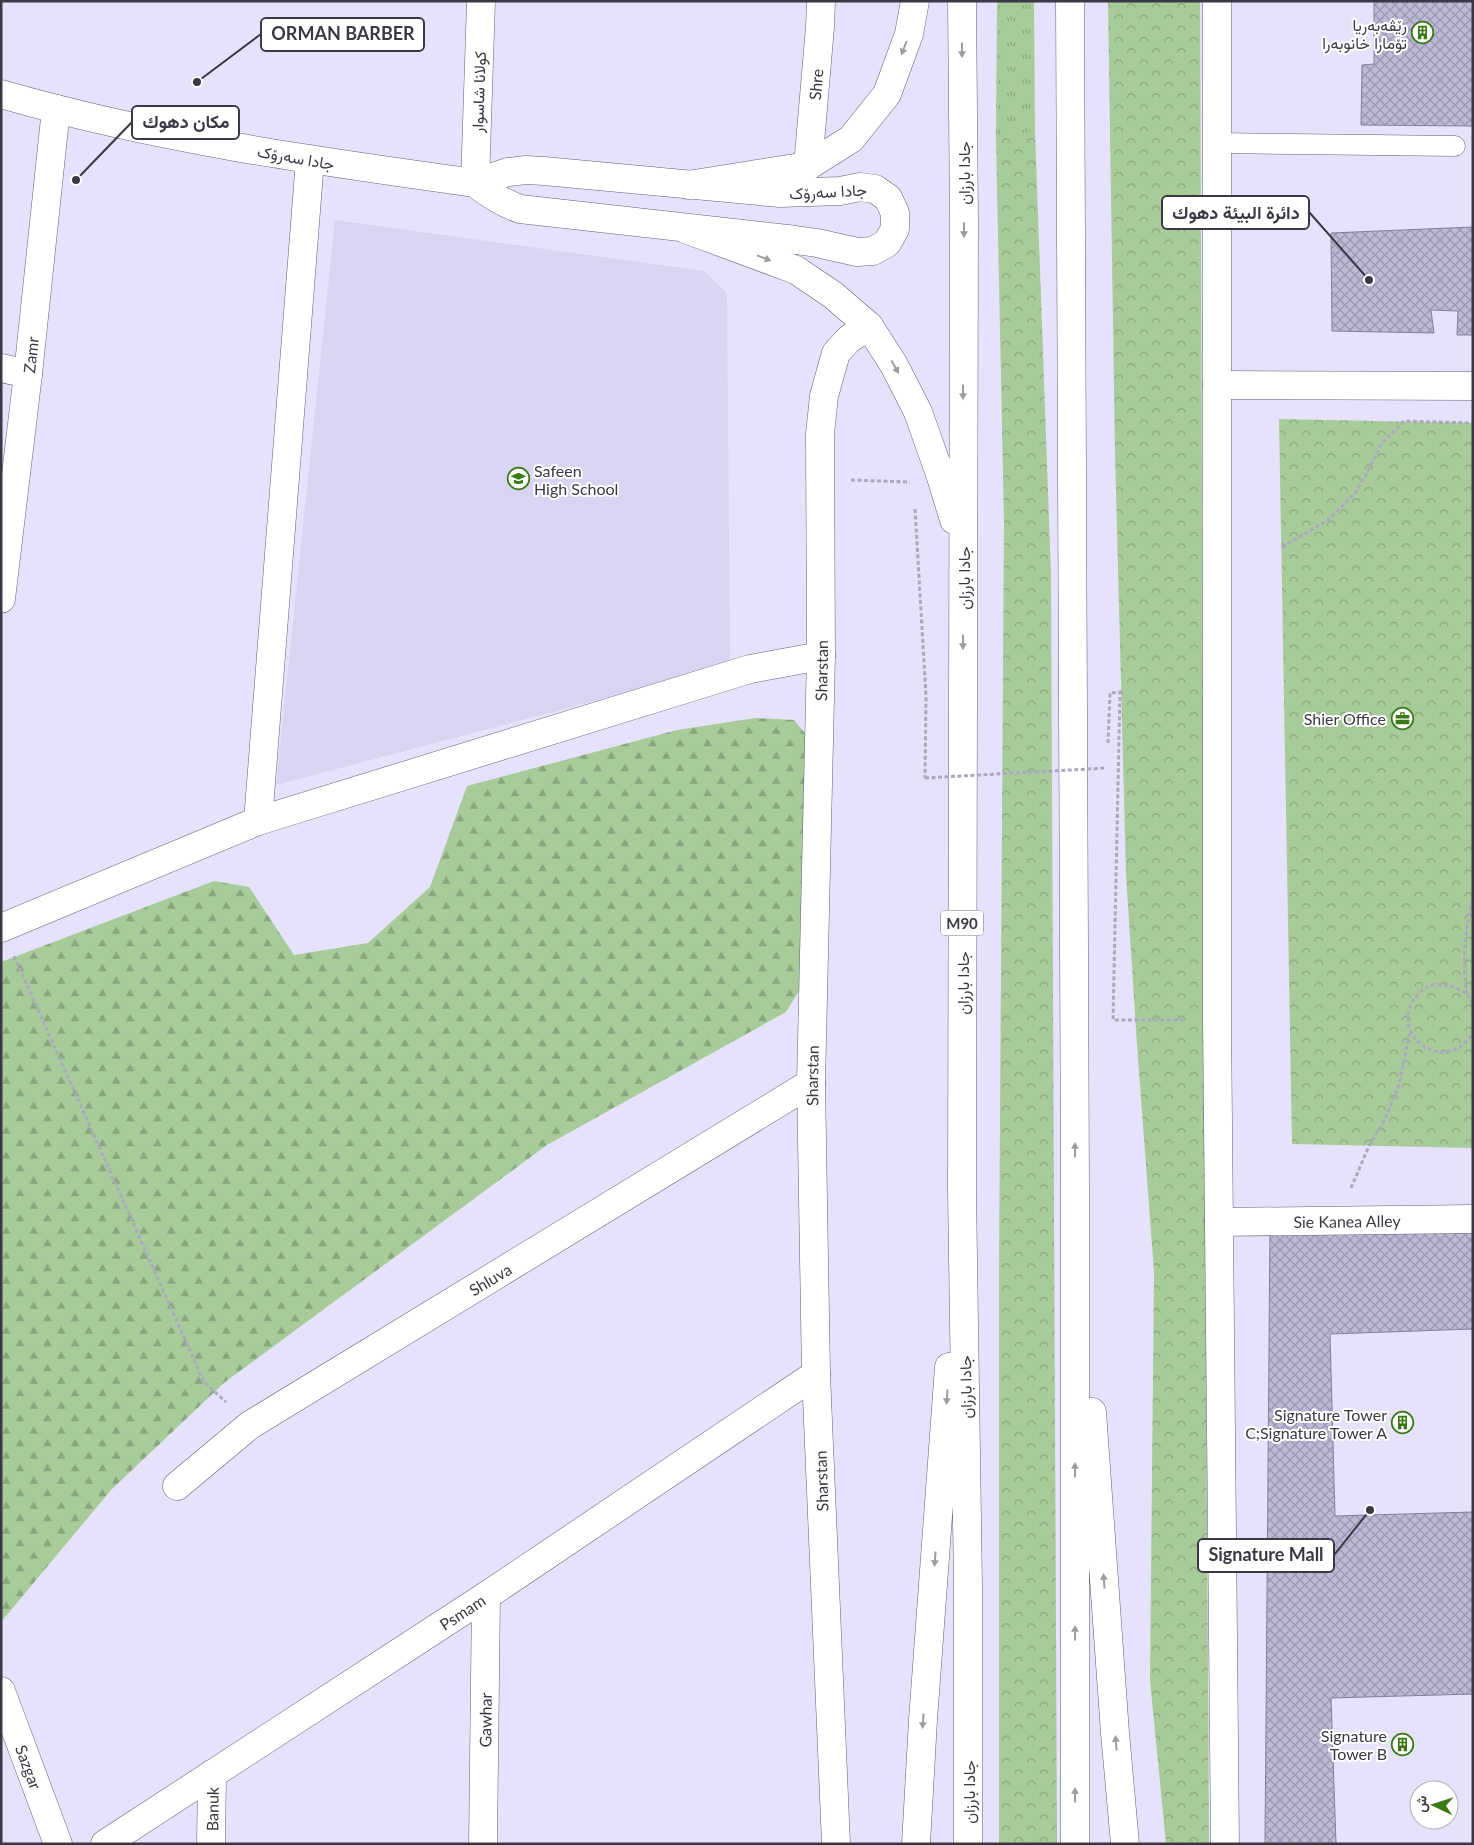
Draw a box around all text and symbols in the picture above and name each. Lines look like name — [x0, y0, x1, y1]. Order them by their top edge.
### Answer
place label: رێڤەبەریا تۆمارا خانوبەرا — [1322, 15, 1407, 54]
callout: ORMAN BARBER — [261, 18, 424, 51]
building icon: رێڤەبەریا تۆمارا خانوبەرا — [1411, 21, 1435, 45]
text: ORMAN BARBER — [271, 22, 415, 44]
one-way arrow — [900, 41, 907, 56]
one-way arrow — [958, 42, 966, 58]
street label: كولانا شاسوار — [467, 51, 491, 134]
street label: Shre — [804, 68, 826, 101]
callout: مكان دهوك — [132, 106, 239, 139]
text: مكان دهوك — [143, 110, 230, 133]
street label: جادا سەرۆک — [256, 141, 336, 175]
street label: جادا بارزان — [954, 141, 975, 205]
street label: جادا سەرۆک — [789, 179, 868, 205]
callout: دائرة البيئة دهوك — [1162, 196, 1309, 229]
text: دائرة البيئة دهوك — [1172, 201, 1300, 224]
one-way arrow — [960, 222, 968, 238]
one-way arrow — [756, 255, 771, 262]
street label: Zamr — [19, 335, 41, 374]
one-way arrow — [890, 360, 899, 373]
one-way arrow — [959, 385, 967, 401]
place label: Safeen High School — [534, 461, 618, 498]
school or university icon: Safeen High School — [506, 467, 530, 491]
street label: جادا بارزان — [954, 546, 975, 610]
one-way arrow — [959, 635, 967, 651]
street label: Sharstan — [810, 640, 831, 701]
office icon: Shier Office — [1390, 706, 1414, 730]
place label: Shier Office — [1304, 709, 1386, 728]
road number: M90 — [941, 910, 983, 936]
street label: جادا بارزان — [953, 951, 974, 1015]
street label: Sharstan — [801, 1045, 821, 1106]
one-way arrow — [1071, 1142, 1079, 1158]
street label: Sie Kanea Alley — [1293, 1210, 1402, 1231]
street label: Shluva — [465, 1259, 515, 1299]
street label: جادا بارزان — [955, 1355, 977, 1419]
one-way arrow — [942, 1389, 950, 1405]
place label: Signature Tower C;Signature Tower A — [1245, 1405, 1387, 1442]
building icon: Signature Tower C;Signature Tower A — [1391, 1411, 1415, 1435]
street label: Sharstan — [810, 1450, 832, 1512]
one-way arrow — [1071, 1462, 1079, 1478]
callout: Signature Mall — [1198, 1539, 1334, 1572]
text: Signature Mall — [1208, 1543, 1324, 1565]
one-way arrow — [930, 1551, 938, 1567]
one-way arrow — [1100, 1573, 1108, 1589]
street label: Psmam — [436, 1590, 488, 1633]
one-way arrow — [1071, 1624, 1079, 1640]
street label: Gawhar — [475, 1692, 494, 1748]
one-way arrow — [918, 1714, 926, 1730]
place label: Signature Tower B — [1321, 1726, 1387, 1763]
building icon: Signature Tower B — [1391, 1732, 1415, 1756]
one-way arrow — [1112, 1735, 1120, 1751]
street label: Sazgar — [12, 1742, 46, 1792]
street label: جادا بارزان — [959, 1760, 980, 1824]
north arrow — [1409, 1780, 1459, 1830]
street label: Banuk — [202, 1786, 221, 1831]
one-way arrow — [1071, 1787, 1079, 1803]
text: ش — [1411, 1795, 1431, 1813]

